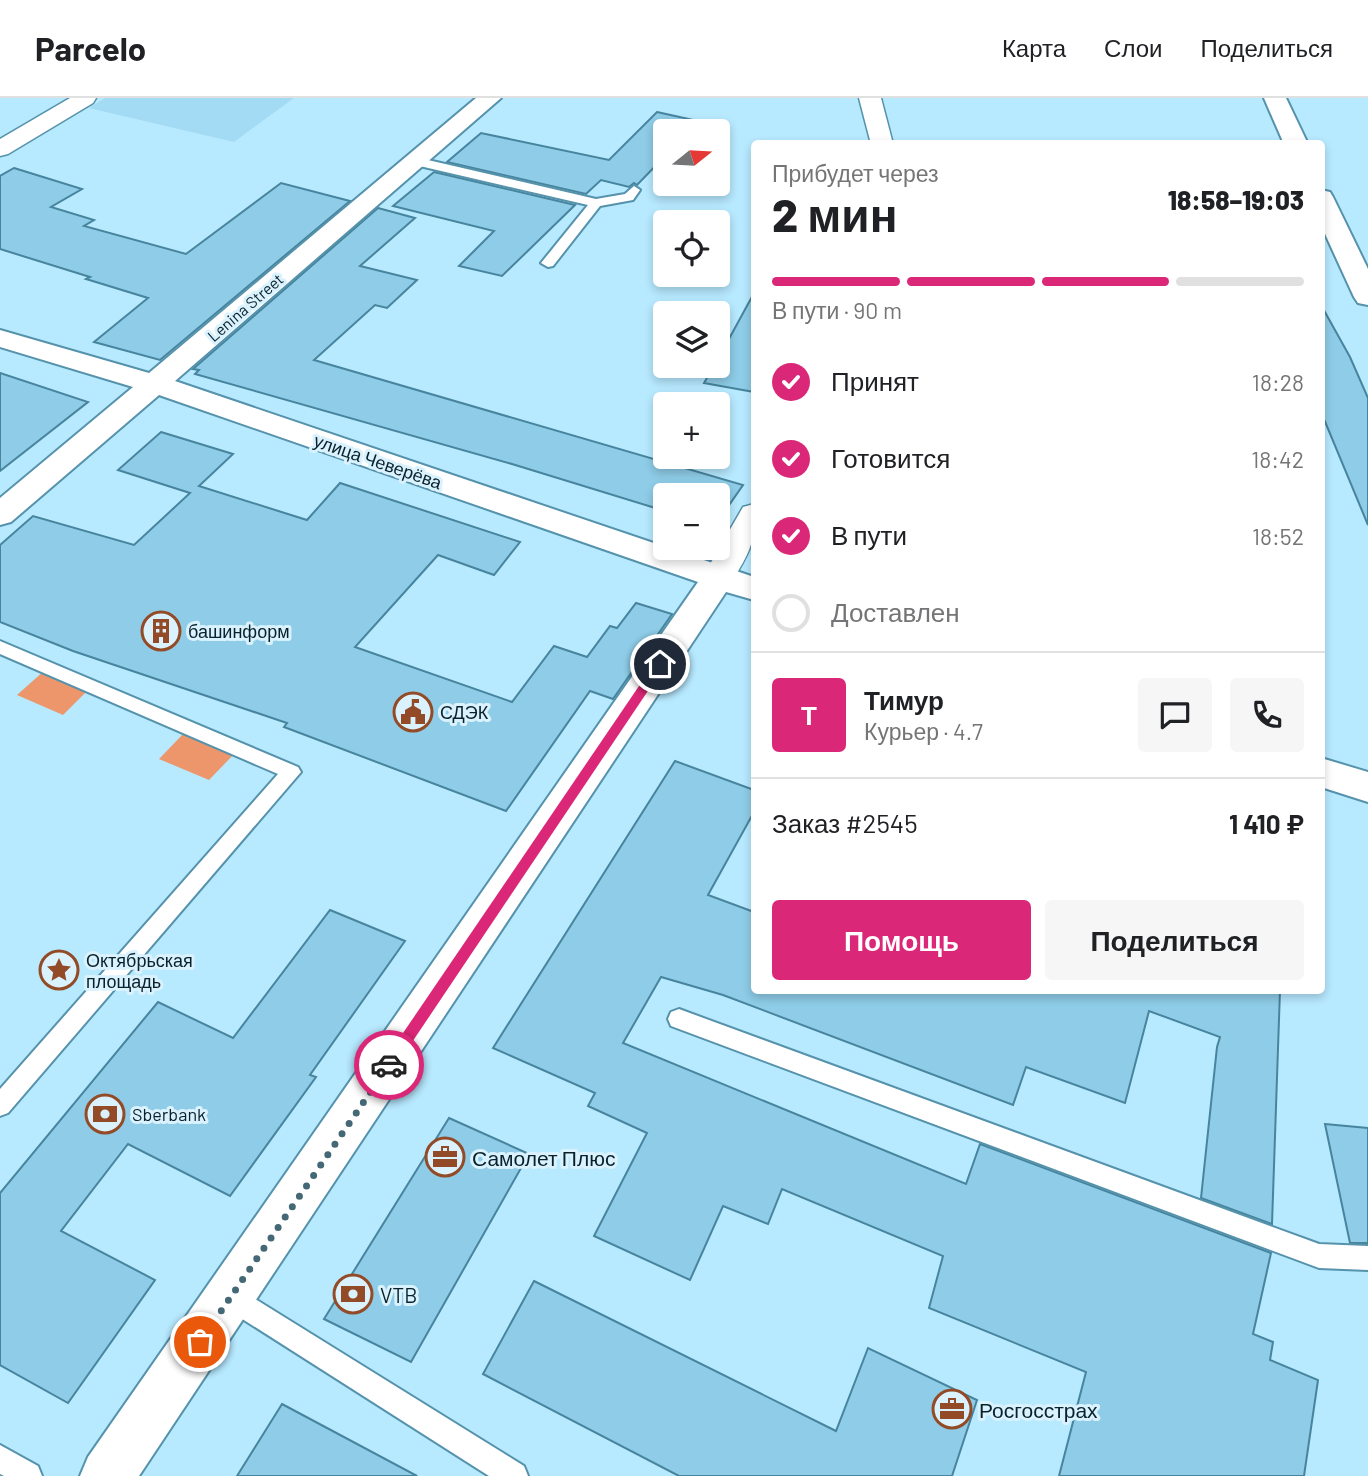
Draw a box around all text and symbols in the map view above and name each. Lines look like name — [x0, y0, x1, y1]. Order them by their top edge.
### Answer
text: Parcelo — [35, 28, 146, 68]
text: Карта — [1002, 33, 1066, 62]
text: Слои — [1104, 33, 1162, 62]
text: Поделиться — [1200, 33, 1333, 62]
north arrow — [653, 119, 730, 196]
map controls — [653, 119, 730, 560]
text: Прибудет через — [772, 159, 939, 187]
text: 18:58–19:03 — [1168, 184, 1304, 215]
text: 2 мин — [772, 186, 897, 241]
button: locate — [653, 210, 730, 287]
street label: Lenina Street — [203, 269, 287, 345]
text: В пути · 90 m — [772, 296, 902, 324]
button: layers — [653, 301, 730, 378]
icon: check — [772, 363, 810, 401]
text: Принят — [831, 365, 919, 396]
text: 18:28 — [1252, 368, 1304, 396]
button: + — [653, 392, 730, 469]
street label: улица Чеверёва — [311, 429, 446, 494]
icon: check — [772, 440, 810, 478]
text: Готовится — [831, 442, 950, 473]
text: 18:42 — [1251, 445, 1304, 473]
button: − — [653, 483, 730, 560]
icon: check — [772, 517, 810, 555]
text: В пути — [831, 519, 907, 550]
text: 18:52 — [1252, 522, 1304, 550]
text: Доставлен — [831, 596, 960, 627]
building icon: башинформ — [140, 610, 182, 652]
place label: башинформ — [188, 620, 290, 642]
pin — [630, 634, 690, 694]
icon: home — [641, 645, 679, 683]
button: chat — [1138, 678, 1212, 752]
button: phone — [1230, 678, 1304, 752]
text: Тимур — [864, 684, 944, 715]
public building icon: СДЭК — [392, 691, 434, 733]
text: Т — [801, 699, 817, 730]
place label: СДЭК — [440, 701, 489, 723]
text: Курьер · 4.7 — [864, 717, 983, 745]
text: Заказ #2545 — [772, 807, 918, 838]
text: 1 410 ₽ — [1229, 808, 1304, 839]
button: Помощь — [772, 900, 1031, 980]
button: Поделиться — [1045, 900, 1304, 980]
place icon: Октябрьская площадь — [38, 949, 80, 991]
place label: Октябрьская площадь — [86, 949, 193, 992]
courier — [354, 1030, 424, 1100]
icon: car — [370, 1046, 408, 1084]
bank icon: Sberbank — [84, 1093, 126, 1135]
place label: Sberbank — [132, 1103, 206, 1125]
office icon: Самолет Плюс — [424, 1136, 466, 1178]
place label: Самолет Плюс — [472, 1145, 615, 1170]
bank icon: VTB — [332, 1273, 374, 1315]
place label: VTB — [380, 1282, 418, 1307]
pin — [170, 1312, 230, 1372]
icon: bag — [181, 1323, 219, 1361]
office icon: Росгосстрах — [931, 1388, 973, 1430]
place label: Росгосстрах — [979, 1397, 1098, 1422]

